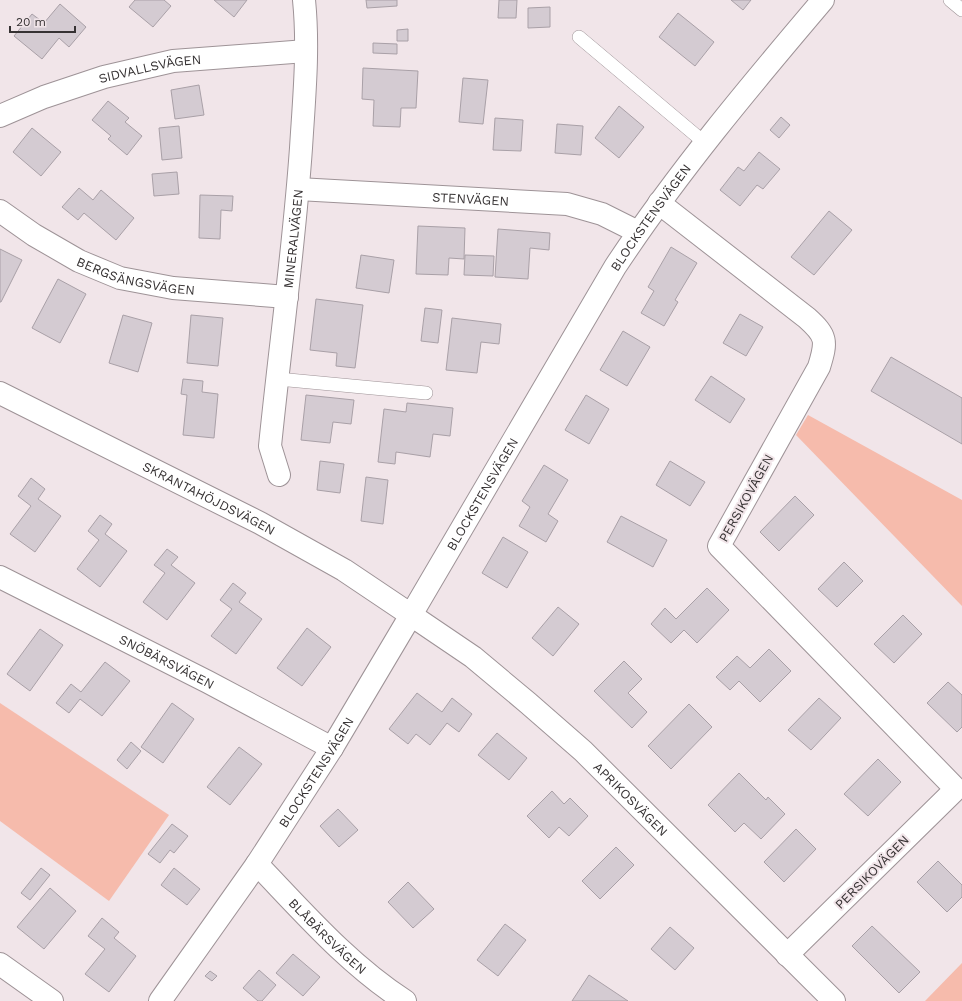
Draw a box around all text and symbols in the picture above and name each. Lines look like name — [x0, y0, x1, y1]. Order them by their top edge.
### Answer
scale bar — [10, 8, 75, 34]
text: 20 m — [16, 15, 46, 29]
street label: SIDVALLSVÄGEN — [96, 51, 202, 86]
street label: BLOCKSTENSVÄGEN — [607, 161, 694, 274]
street label: MINERALVÄGEN — [280, 188, 305, 289]
street label: STENVÄGEN — [432, 189, 510, 208]
street label: BERGSÄNGSVÄGEN — [75, 253, 196, 297]
street label: BLOCKSTENSVÄGEN — [443, 435, 521, 553]
street label: PERSIKOVÄGEN — [716, 452, 776, 544]
street label: SKRANTAHÖJDSVÄGEN — [140, 458, 278, 538]
street label: SNÖBÄRSVÄGEN — [117, 631, 217, 692]
street label: BLOCKSTENSVÄGEN — [275, 714, 356, 830]
street label: APRIKOSVÄGEN — [591, 759, 671, 839]
street label: PERSIKOVÄGEN — [832, 832, 912, 912]
street label: BLÅBÄRSVÄGEN — [286, 895, 370, 977]

